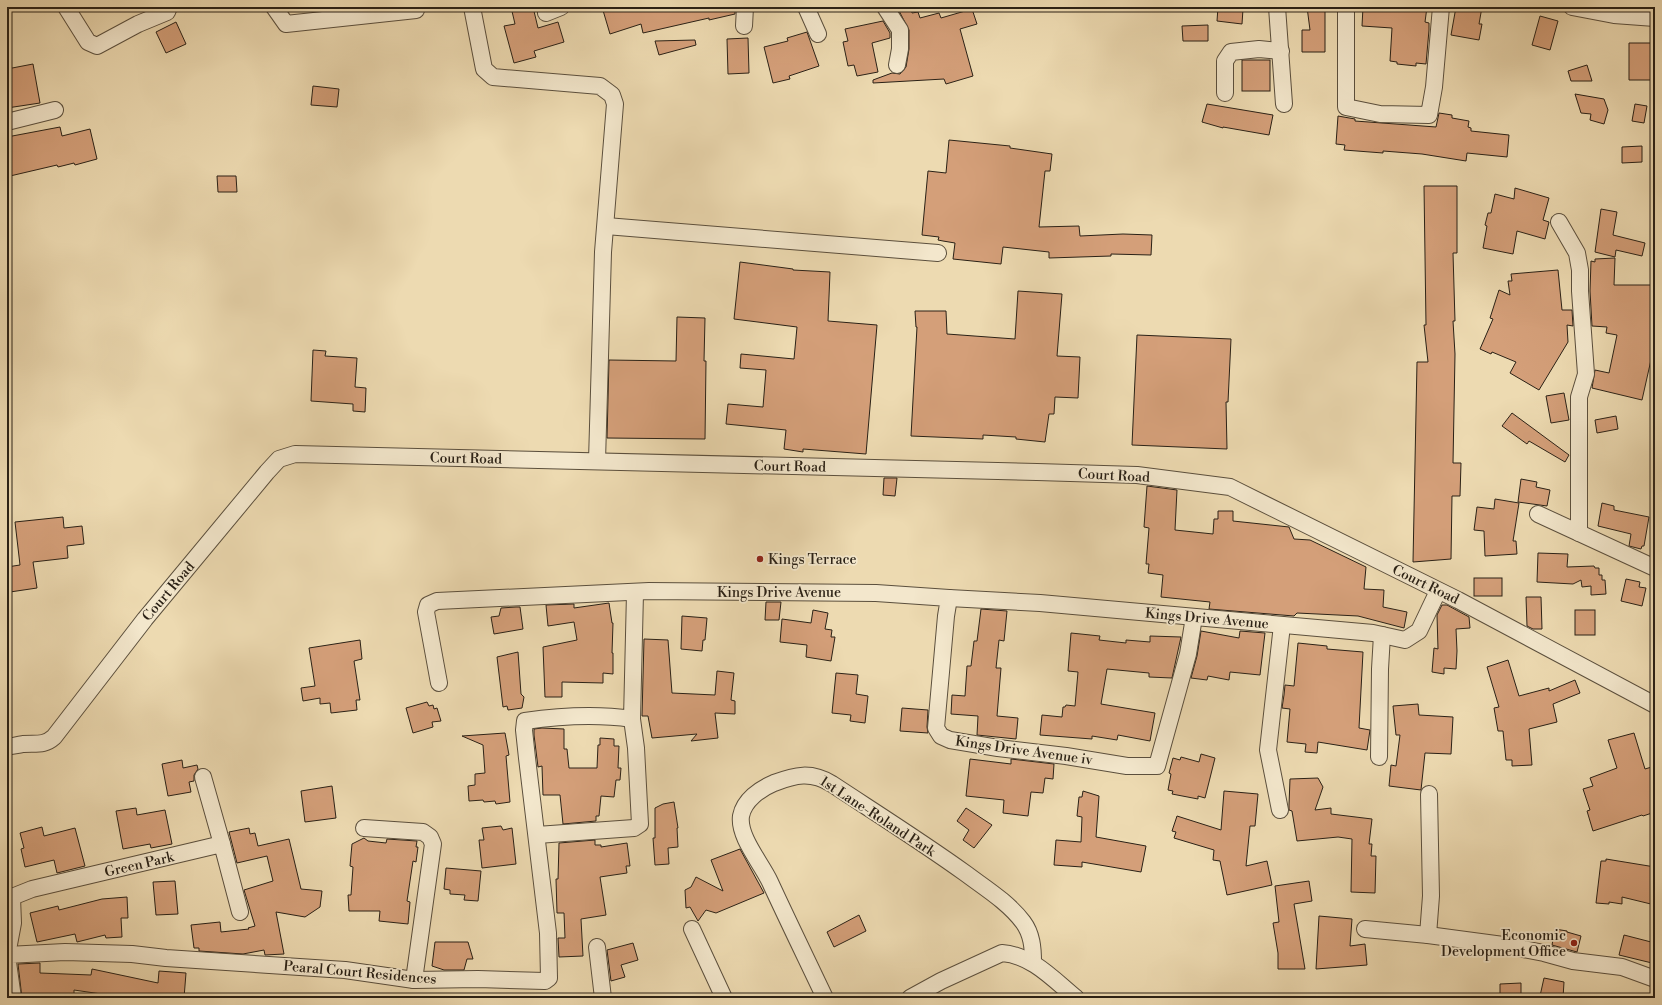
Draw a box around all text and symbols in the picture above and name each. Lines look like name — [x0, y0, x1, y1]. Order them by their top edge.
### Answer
street label: Court Road — [430, 449, 502, 469]
street label: Court Road — [754, 457, 826, 477]
street label: Court Road — [1077, 465, 1151, 487]
place label: Kings Terrace — [768, 551, 857, 569]
marker: Kings Terrace — [755, 554, 765, 564]
street label: Court Road — [139, 558, 199, 625]
street label: Court Road — [1389, 561, 1462, 609]
street label: Kings Drive Avenue — [717, 584, 841, 602]
street label: Kings Drive Avenue — [1144, 605, 1270, 633]
street label: Kings Drive Avenue iv — [954, 732, 1095, 770]
street label: 1st Lane-Roland Park — [816, 773, 939, 861]
street label: Green Park — [103, 848, 176, 882]
place label: Economic Development Office — [1441, 927, 1566, 961]
marker: Economic Development Office — [1569, 938, 1579, 948]
street label: Pearal Court Residences — [283, 957, 437, 989]

